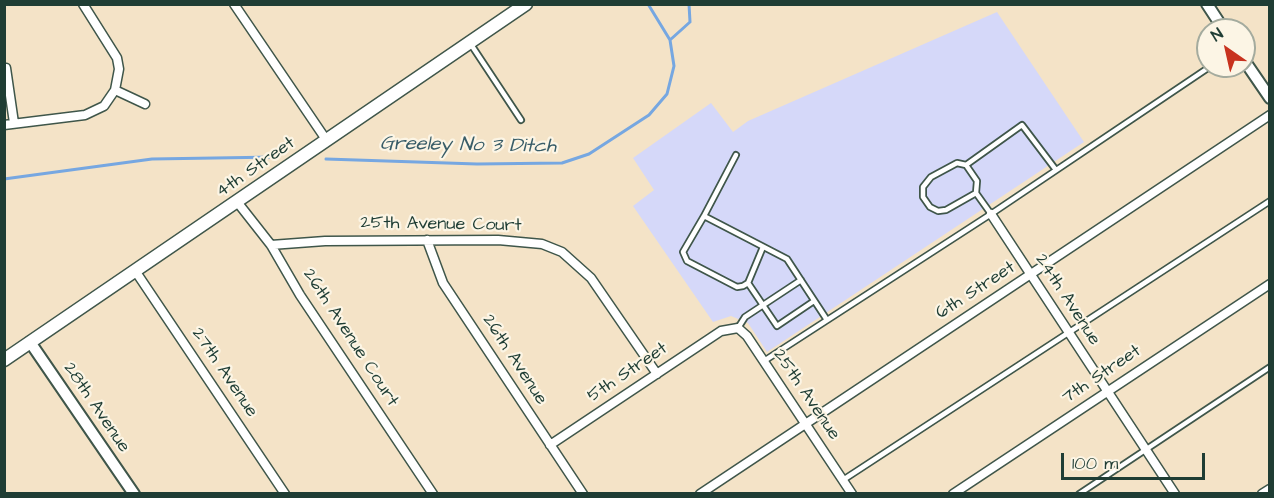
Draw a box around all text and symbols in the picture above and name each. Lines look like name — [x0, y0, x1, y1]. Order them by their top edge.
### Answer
north arrow — [1196, 18, 1256, 78]
text: N — [1207, 23, 1227, 47]
water label: Greeley No 3 Ditch — [380, 132, 556, 160]
street label: 4th Street — [212, 133, 300, 203]
street label: 25th Avenue Court — [360, 213, 522, 237]
street label: 24th Avenue — [1030, 250, 1104, 350]
street label: 6th Street — [932, 257, 1020, 325]
street label: 26th Avenue Court — [297, 265, 403, 411]
street label: 26th Avenue — [477, 311, 551, 409]
street label: 27th Avenue — [186, 324, 262, 422]
street label: 5th Street — [584, 338, 672, 408]
street label: 7th Street — [1059, 341, 1145, 409]
street label: 25th Avenue — [768, 345, 844, 445]
street label: 28th Avenue — [58, 359, 134, 457]
scale bar — [1064, 441, 1208, 479]
text: 100 m — [1072, 451, 1118, 476]

